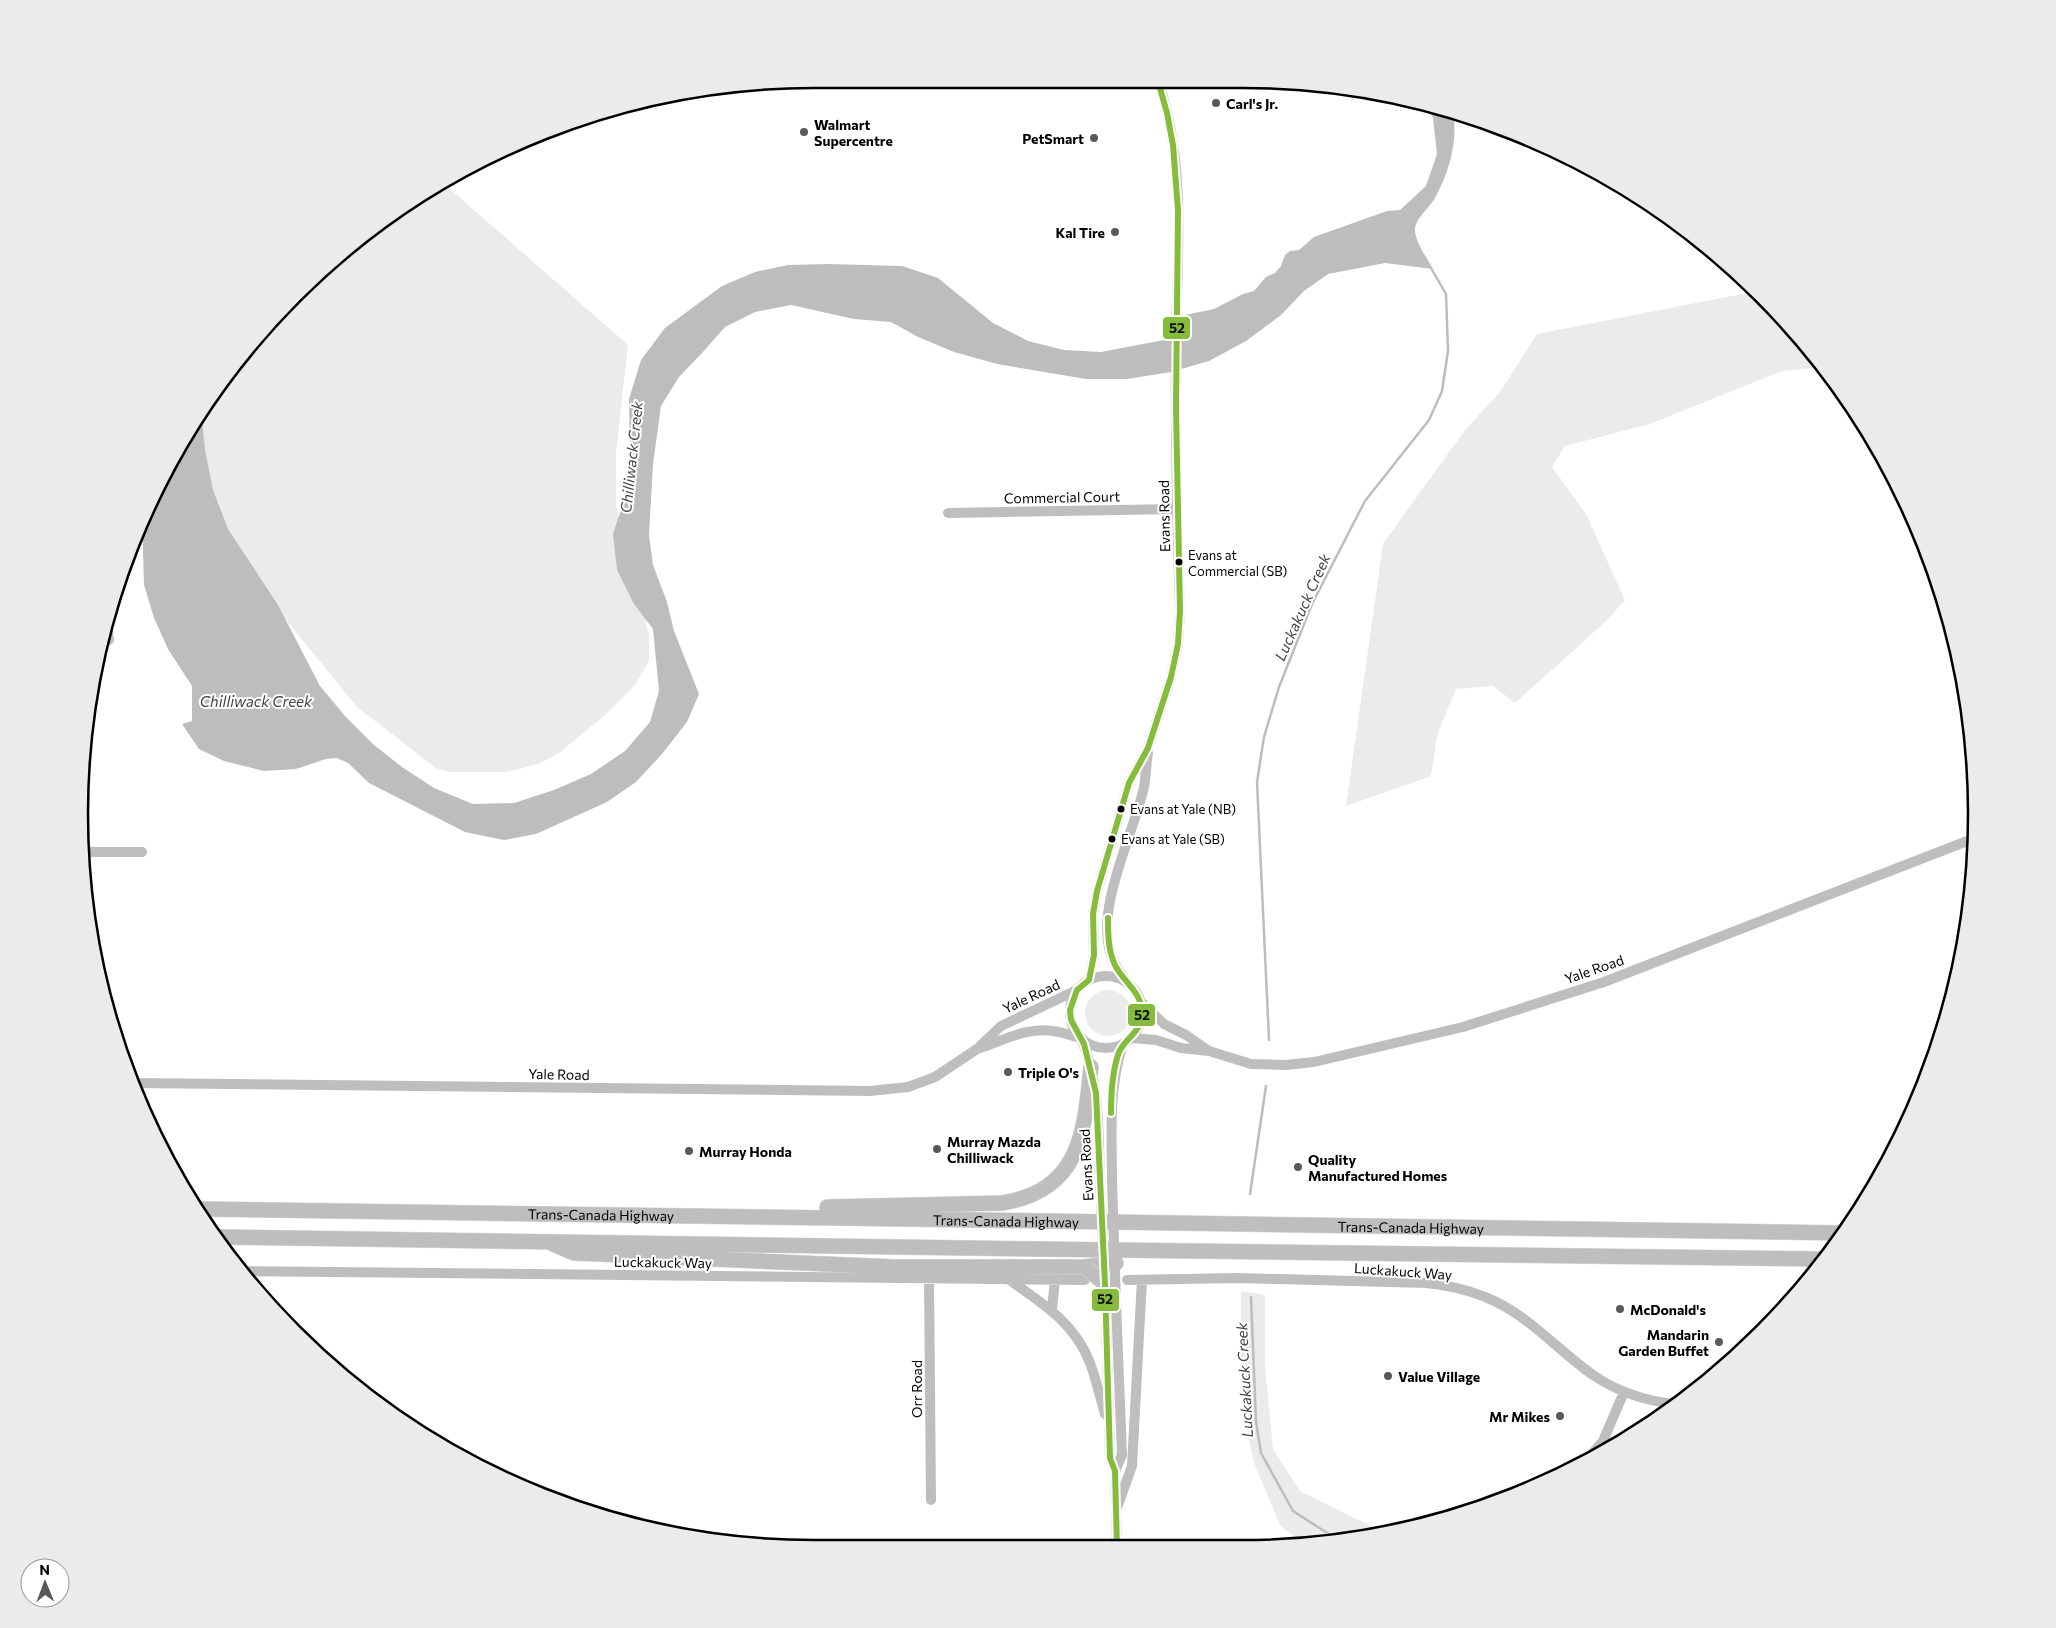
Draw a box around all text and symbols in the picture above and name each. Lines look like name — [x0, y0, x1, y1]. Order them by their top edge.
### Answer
place label: Carl's Jr. — [1226, 95, 1278, 112]
marker: Carl's Jr. — [1210, 97, 1222, 109]
place label: Walmart Supercentre — [814, 116, 893, 149]
marker: Walmart Supercentre — [798, 126, 810, 138]
place label: PetSmart — [1022, 130, 1084, 147]
marker: PetSmart — [1088, 132, 1100, 144]
place label: Kal Tire — [1055, 224, 1105, 241]
marker: Kal Tire — [1109, 226, 1121, 238]
line badge: 52 — [1162, 316, 1191, 340]
text: 52 — [1169, 319, 1185, 336]
water label: Chilliwack Creek — [616, 399, 646, 514]
street label: Evans Road — [1155, 480, 1173, 552]
street label: Commercial Court — [1004, 487, 1121, 507]
place label: Evans at Commercial (SB) — [1188, 547, 1287, 579]
water label: Luckakuck Creek — [1270, 550, 1334, 663]
marker: Evans at Commercial (SB) — [1174, 557, 1184, 567]
water label: Chilliwack Creek — [200, 692, 313, 710]
place label: Evans at Yale (NB) — [1130, 801, 1236, 817]
marker: Evans at Yale (NB) — [1116, 804, 1126, 814]
place label: Evans at Yale (SB) — [1121, 831, 1225, 847]
marker: Evans at Yale (SB) — [1107, 834, 1117, 844]
street label: Yale Road — [1562, 951, 1626, 987]
street label: Yale Road — [1000, 975, 1062, 1017]
line badge: 52 — [1127, 1003, 1156, 1027]
text: 52 — [1134, 1006, 1150, 1023]
place label: Triple O's — [1018, 1064, 1080, 1081]
street label: Yale Road — [528, 1065, 590, 1083]
marker: Triple O's — [1002, 1066, 1014, 1078]
street label: Evans Road — [1076, 1128, 1096, 1202]
place label: Murray Mazda Chilliwack — [947, 1133, 1041, 1166]
place label: Murray Honda — [699, 1143, 792, 1160]
marker: Murray Mazda Chilliwack — [931, 1143, 943, 1155]
marker: Murray Honda — [683, 1145, 695, 1157]
place label: Quality Manufactured Homes — [1308, 1151, 1448, 1184]
marker: Quality Manufactured Homes — [1292, 1161, 1304, 1173]
street label: Trans-Canada Highway — [528, 1205, 674, 1224]
street label: Trans-Canada Highway — [933, 1211, 1079, 1230]
street label: Trans-Canada Highway — [1338, 1217, 1484, 1236]
street label: Luckakuck Way — [614, 1253, 712, 1271]
street label: Luckakuck Way — [1353, 1259, 1453, 1283]
line badge: 52 — [1091, 1288, 1120, 1312]
text: 52 — [1097, 1290, 1113, 1307]
place label: McDonald's — [1630, 1301, 1706, 1318]
marker: McDonald's — [1614, 1303, 1626, 1315]
water label: Luckakuck Creek — [1232, 1321, 1256, 1438]
place label: Mandarin Garden Buffet — [1618, 1326, 1709, 1359]
marker: Mandarin Garden Buffet — [1713, 1336, 1725, 1348]
street label: Orr Road — [908, 1360, 925, 1418]
place label: Value Village — [1398, 1368, 1480, 1385]
marker: Value Village — [1382, 1370, 1394, 1382]
place label: Mr Mikes — [1489, 1408, 1550, 1425]
marker: Mr Mikes — [1554, 1410, 1566, 1422]
north arrow — [20, 1558, 70, 1608]
text: N — [39, 1561, 50, 1578]

